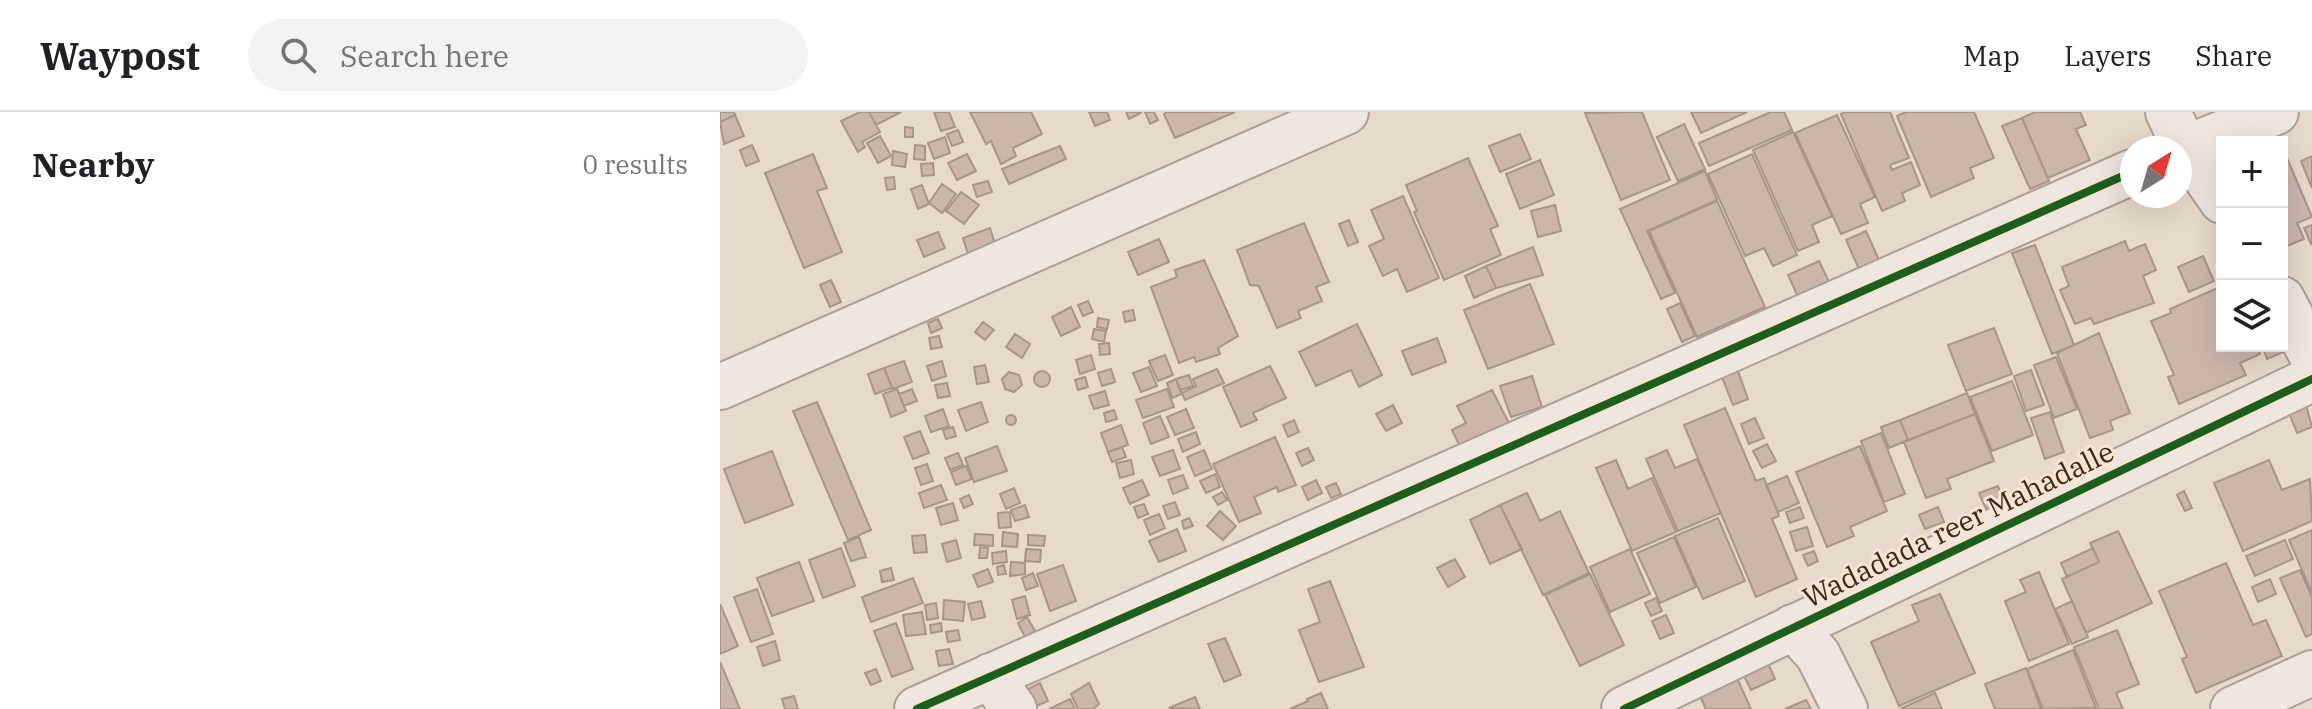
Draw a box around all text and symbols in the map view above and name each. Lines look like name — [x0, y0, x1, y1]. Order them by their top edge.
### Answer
search box — [248, 19, 808, 91]
text: Waypost — [40, 31, 200, 80]
icon: search — [276, 33, 320, 77]
text: Search here — [340, 36, 509, 75]
text: Map — [1963, 37, 2020, 74]
text: Layers — [2064, 37, 2151, 74]
text: Share — [2195, 37, 2272, 74]
north arrow — [2120, 136, 2192, 208]
map controls — [2216, 136, 2288, 352]
button: + — [2216, 136, 2288, 208]
text: Nearby — [32, 142, 154, 186]
text: 0 results — [582, 147, 688, 181]
button: − — [2216, 208, 2288, 280]
button: layers — [2216, 280, 2288, 352]
street label: Wadadada reer Mahadalle — [1796, 432, 2120, 616]

